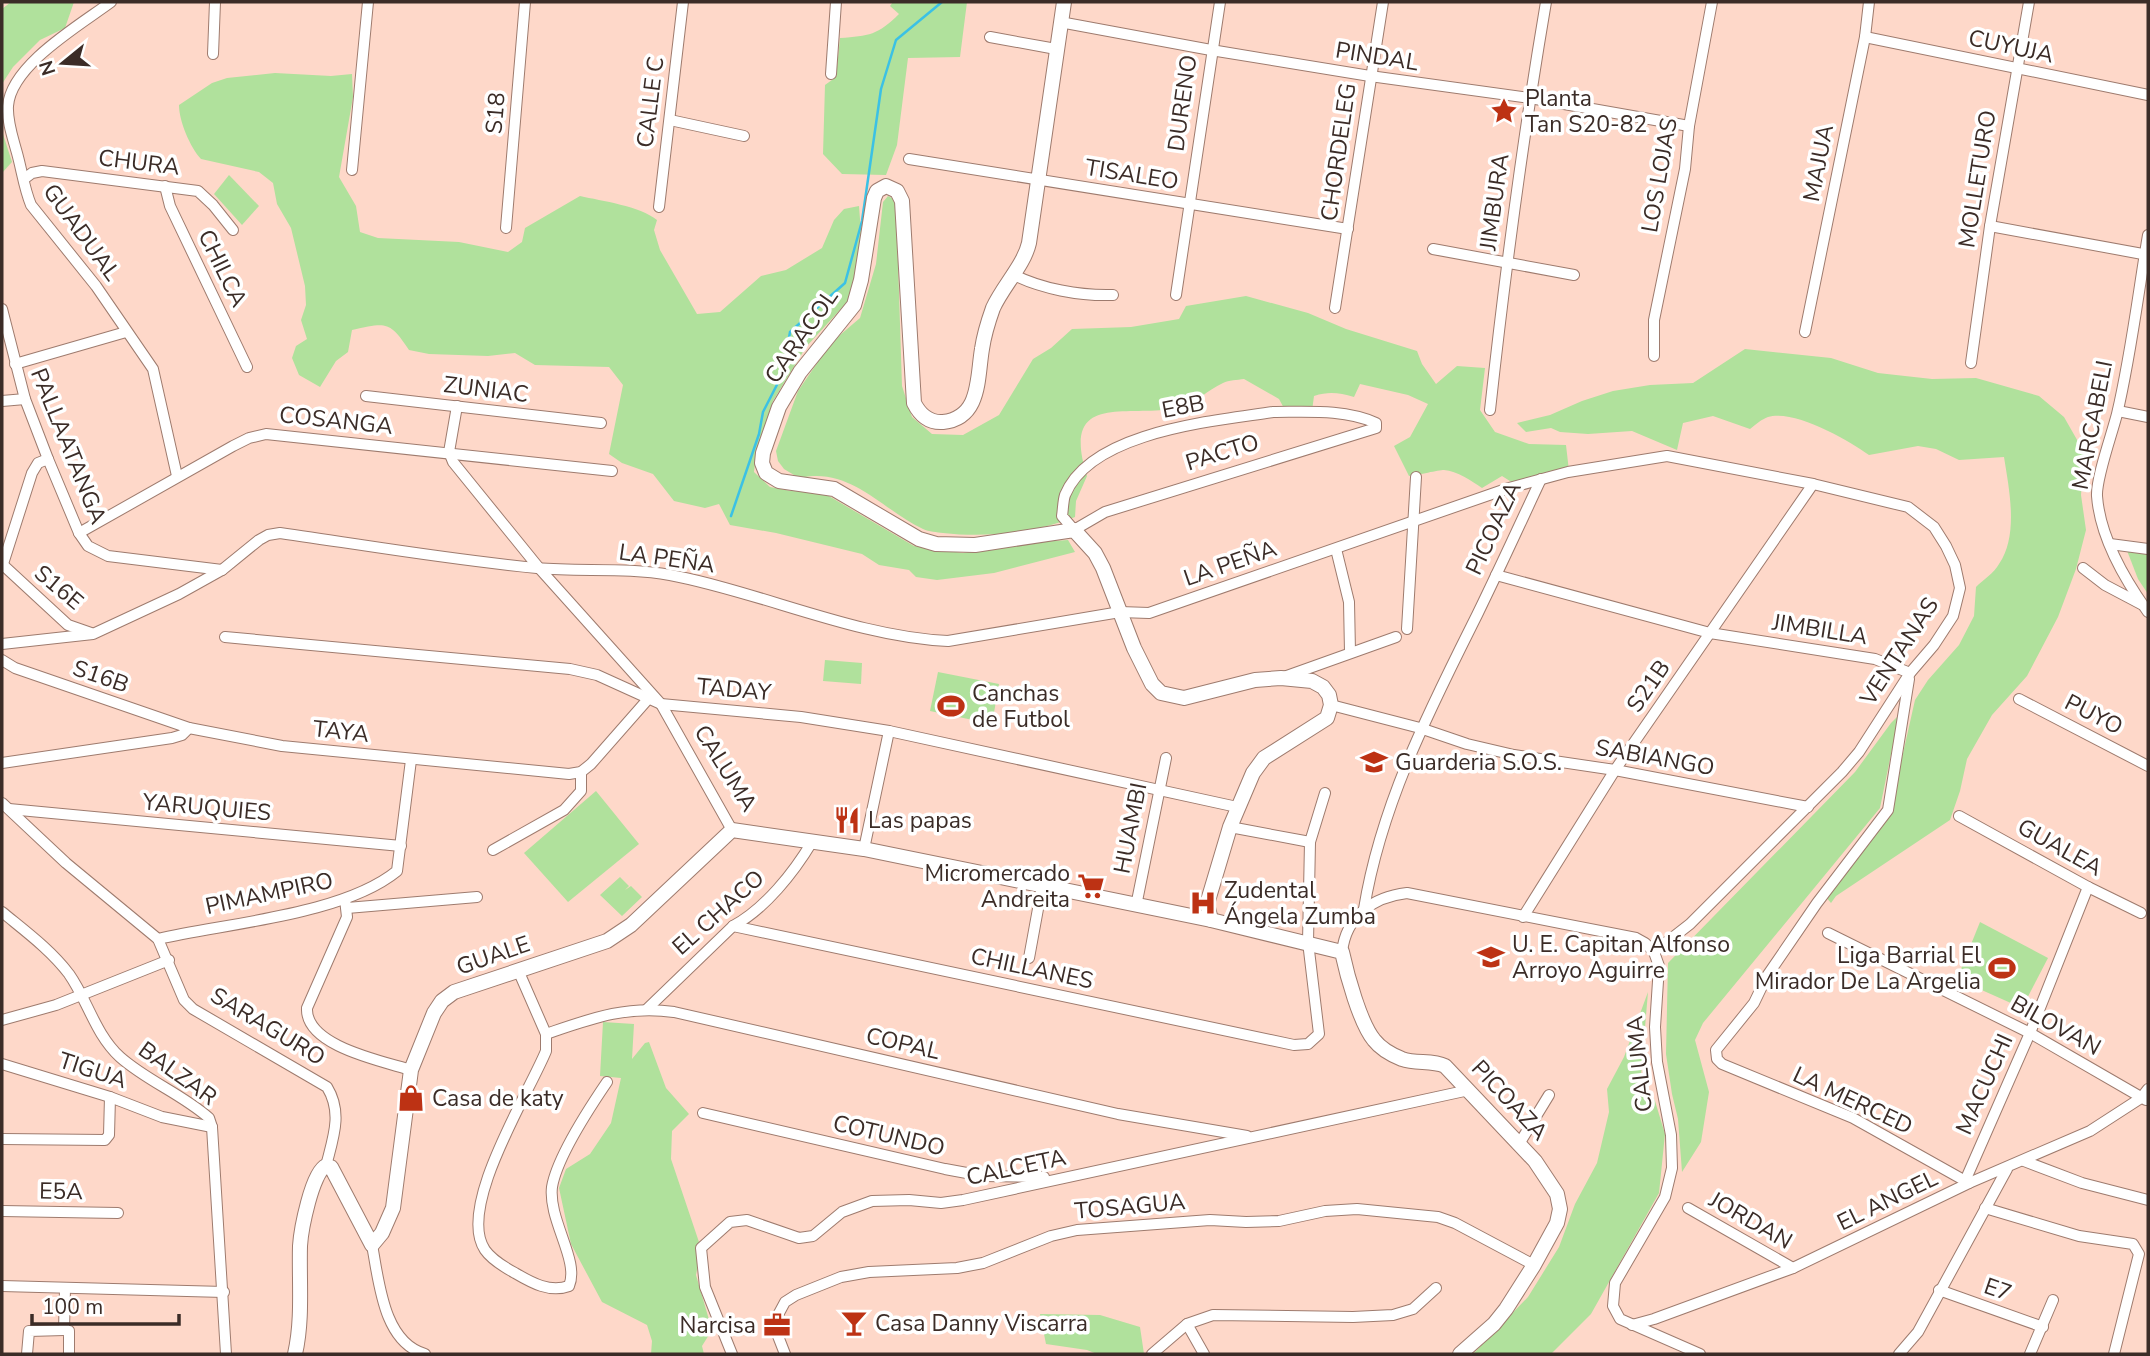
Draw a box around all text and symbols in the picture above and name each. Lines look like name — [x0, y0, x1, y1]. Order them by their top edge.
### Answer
street label: CUYUJA — [1965, 22, 2057, 71]
north arrow — [28, 28, 98, 98]
street label: PINDAL — [1333, 35, 1421, 78]
street label: DURENO — [1160, 53, 1205, 153]
street label: CALLE C — [630, 55, 671, 149]
text: N — [33, 57, 62, 79]
street label: CHORDELEG — [1313, 81, 1364, 223]
place label: Planta Tan S20-82 — [1525, 83, 1647, 140]
street label: S18 — [478, 91, 513, 135]
place icon: Planta Tan S20-82 — [1489, 96, 1519, 126]
street label: MOLLETURO — [1951, 108, 2004, 250]
street label: LOS LOJAS — [1634, 115, 1685, 235]
street label: MAJUA — [1796, 122, 1841, 204]
street label: CHURA — [97, 142, 182, 183]
street label: TISALEO — [1083, 152, 1181, 197]
street label: JIMBURA — [1472, 152, 1517, 253]
street label: GUADUAL — [36, 177, 128, 288]
street label: CHILCA — [191, 224, 255, 312]
street label: CARACOL — [758, 283, 846, 390]
street label: MARCABELI — [2065, 358, 2120, 492]
street label: PALLAATANGA — [23, 364, 114, 529]
street label: ZUNIAC — [442, 369, 530, 410]
street label: E8B — [1159, 387, 1207, 426]
street label: COSANGA — [278, 399, 394, 442]
street label: PACTO — [1182, 427, 1263, 478]
street label: PICOAZA — [1458, 476, 1529, 580]
street label: LA PEÑA — [1180, 533, 1281, 594]
street label: LA PEÑA — [617, 536, 717, 581]
street label: S16E — [28, 558, 90, 617]
street label: VENTANAS — [1852, 591, 1946, 712]
street label: JIMBILLA — [1769, 607, 1870, 652]
street label: S16B — [69, 652, 133, 700]
street label: S21B — [1619, 654, 1678, 719]
street label: TADAY — [695, 671, 773, 708]
place label: Canchas de Futbol — [972, 678, 1070, 735]
street label: PUYO — [2059, 687, 2128, 742]
sports icon: Canchas de Futbol — [936, 691, 966, 721]
street label: TAYA — [311, 713, 371, 750]
street label: CALUMA — [687, 719, 765, 818]
street label: SABIANGO — [1593, 732, 1717, 783]
school or university icon: Guarderia S.O.S. — [1359, 747, 1389, 777]
place label: Guarderia S.O.S. — [1395, 747, 1562, 778]
street label: HUAMBI — [1106, 780, 1154, 876]
street label: YARUQUIES — [140, 786, 272, 829]
restaurant icon: Las papas — [832, 805, 862, 835]
place label: Las papas — [868, 805, 972, 836]
street label: GUALEA — [2012, 811, 2108, 884]
place label: Micromercado Andreita — [925, 858, 1070, 915]
street label: EL CHACO — [666, 863, 771, 962]
street label: PIMAMPIRO — [202, 865, 336, 922]
supermarket icon: Micromercado Andreita — [1076, 871, 1106, 901]
place label: Zudental Ángela Zumba — [1224, 875, 1376, 932]
hospital icon: Zudental Ángela Zumba — [1188, 888, 1218, 918]
street label: GUALE — [452, 928, 534, 982]
place label: U. E. Capitan Alfonso Arroyo Aguirre — [1512, 929, 1730, 986]
street label: CHILLANES — [968, 940, 1096, 997]
place label: Liga Barrial El Mirador De La Argelia — [1755, 940, 1981, 997]
school or university icon: U. E. Capitan Alfonso Arroyo Aguirre — [1476, 942, 1506, 972]
sports icon: Liga Barrial El Mirador De La Argelia — [1987, 953, 2017, 983]
street label: SARAGURO — [205, 980, 331, 1073]
street label: BILOVAN — [2005, 988, 2106, 1063]
street label: CALUMA — [1619, 1014, 1660, 1114]
street label: COPAL — [863, 1020, 943, 1067]
street label: MACUCHI — [1948, 1029, 2020, 1139]
street label: BALZAR — [132, 1034, 223, 1112]
street label: TIGUA — [55, 1045, 131, 1096]
street label: PICOAZA — [1464, 1053, 1555, 1147]
street label: LA MERCED — [1788, 1059, 1918, 1142]
shop icon: Casa de katy — [396, 1083, 426, 1113]
place label: Casa de katy — [432, 1083, 564, 1114]
street label: COTUNDO — [830, 1108, 948, 1163]
street label: CALCETA — [964, 1142, 1069, 1193]
street label: EL ANGEL — [1832, 1163, 1943, 1238]
street label: E5A — [39, 1176, 83, 1207]
street label: JORDAN — [1703, 1184, 1798, 1257]
street label: TOSAGUA — [1073, 1186, 1187, 1227]
street label: E7 — [1980, 1270, 2016, 1309]
scale bar — [32, 1282, 178, 1326]
text: 100 m — [42, 1293, 103, 1321]
bar icon: Casa Danny Viscarra — [839, 1308, 869, 1338]
place label: Casa Danny Viscarra — [875, 1308, 1088, 1339]
place label: Narcisa — [679, 1310, 756, 1341]
office icon: Narcisa — [762, 1310, 792, 1340]

